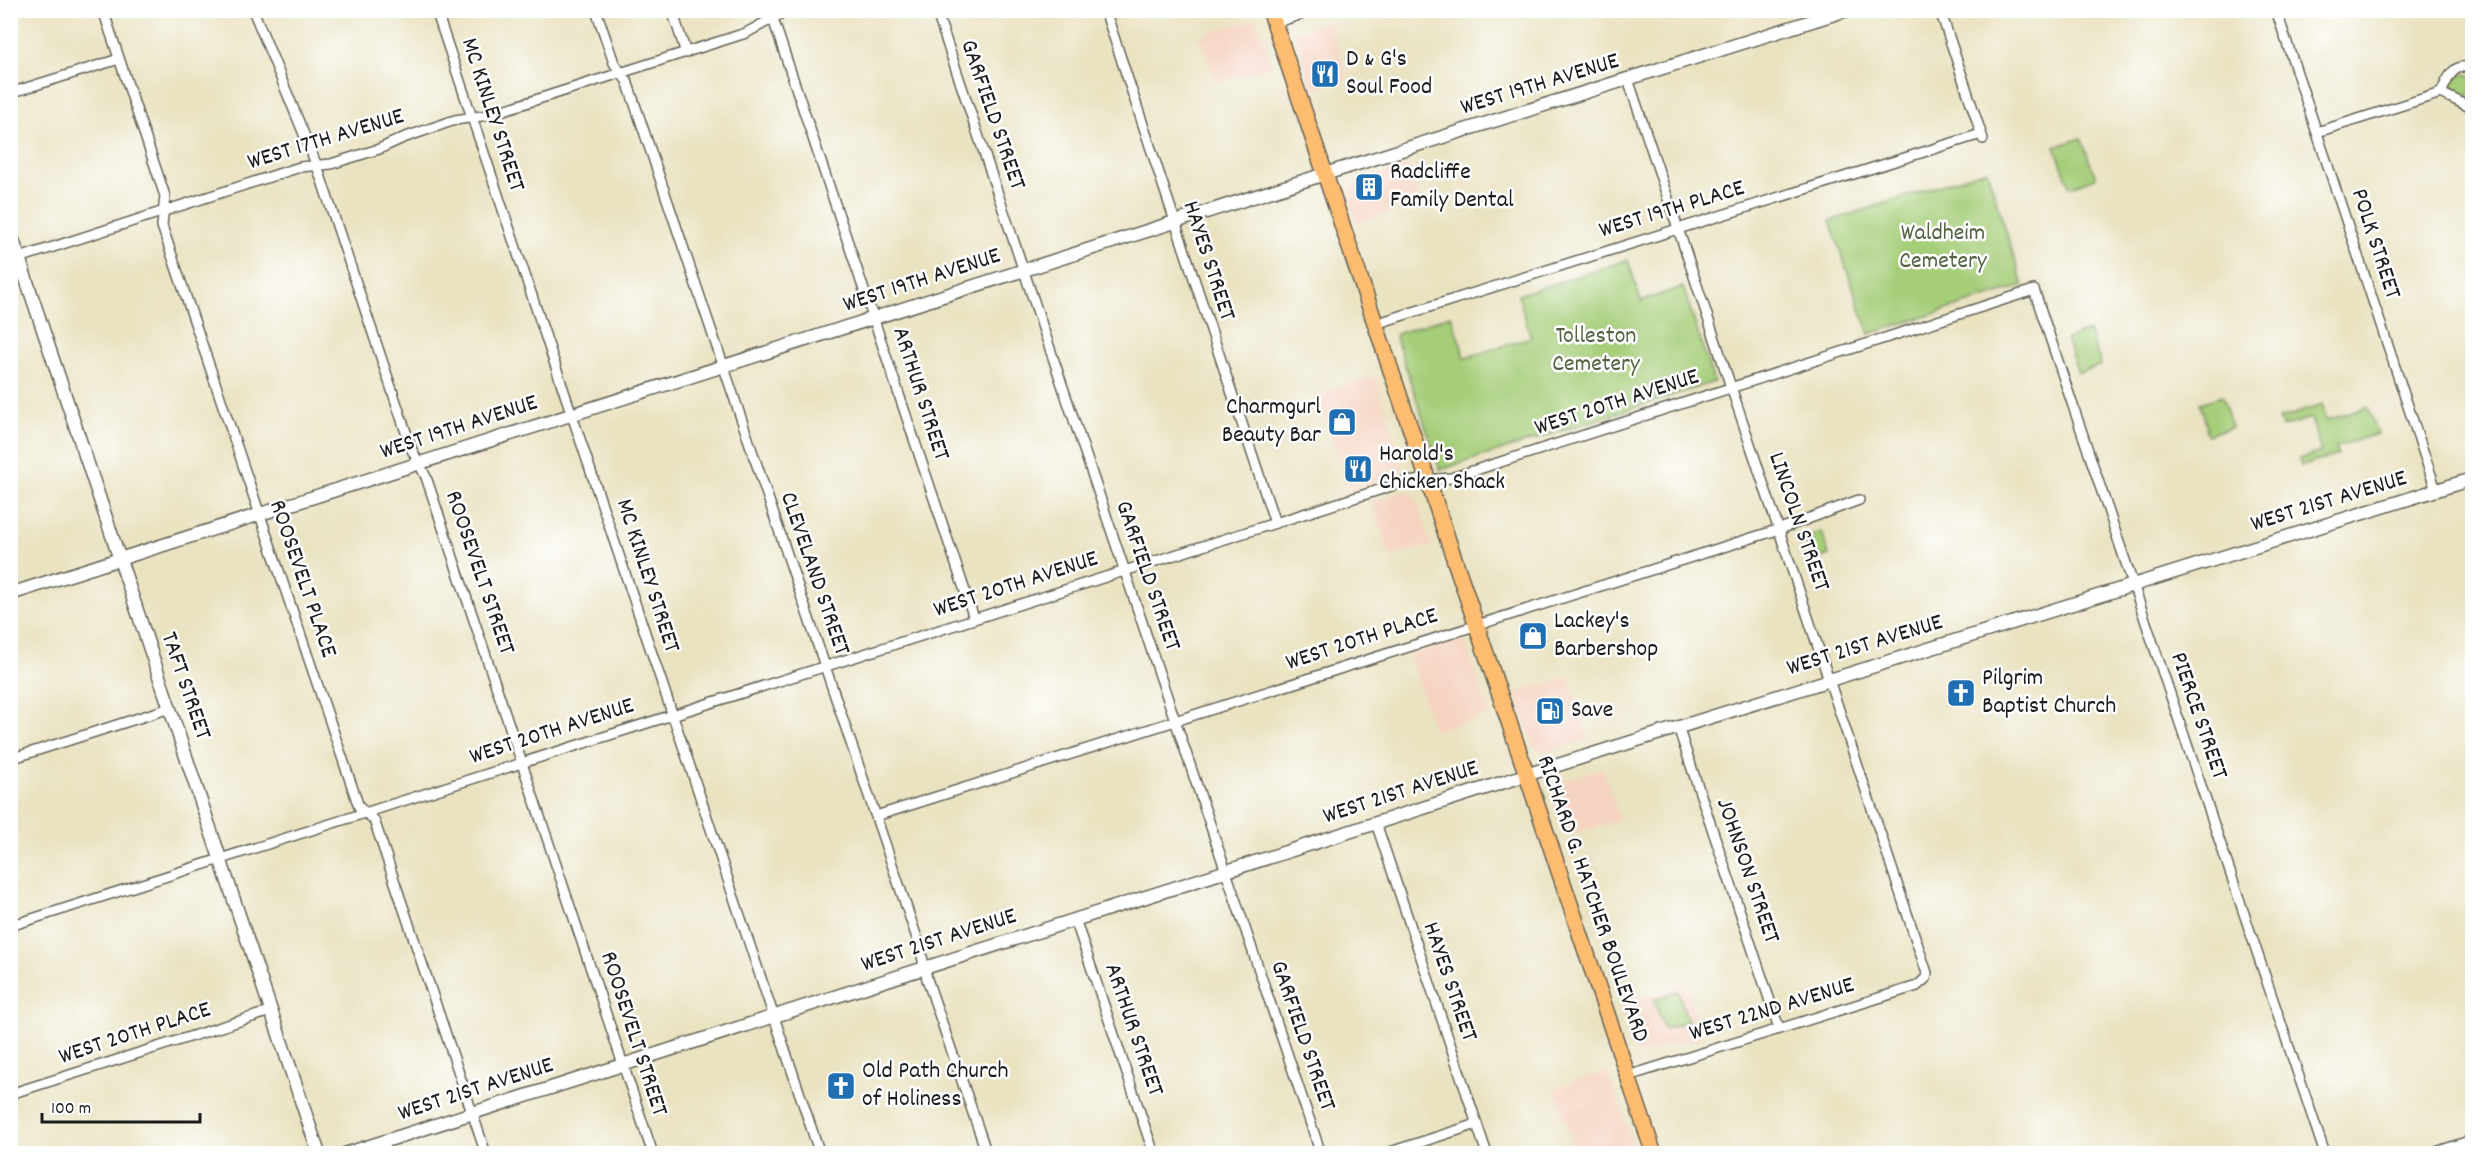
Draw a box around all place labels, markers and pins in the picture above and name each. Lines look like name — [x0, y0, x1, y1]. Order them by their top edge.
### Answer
place label: D & G's Soul Food — [1346, 43, 1432, 105]
restaurant icon: D & G's Soul Food — [1309, 58, 1341, 90]
place label: Radcliffe Family Dental — [1390, 156, 1514, 218]
building icon: Radcliffe Family Dental — [1353, 171, 1385, 203]
place label: Charmgurl Beauty Bar — [1222, 391, 1321, 453]
shop icon: Charmgurl Beauty Bar — [1326, 406, 1358, 438]
place label: Harold's Chicken Shack — [1379, 438, 1505, 500]
restaurant icon: Harold's Chicken Shack — [1342, 453, 1374, 485]
place label: Lackey's Barbershop — [1554, 605, 1658, 667]
shop icon: Lackey's Barbershop — [1517, 620, 1549, 652]
place label: Pilgrim Baptist Church — [1982, 662, 2116, 724]
church icon: Pilgrim Baptist Church — [1945, 677, 1977, 709]
place label: Save — [1571, 694, 1613, 728]
fuel station icon: Save — [1534, 695, 1566, 727]
place label: Old Path Church of Holiness — [862, 1055, 1008, 1117]
church icon: Old Path Church of Holiness — [825, 1070, 857, 1102]

